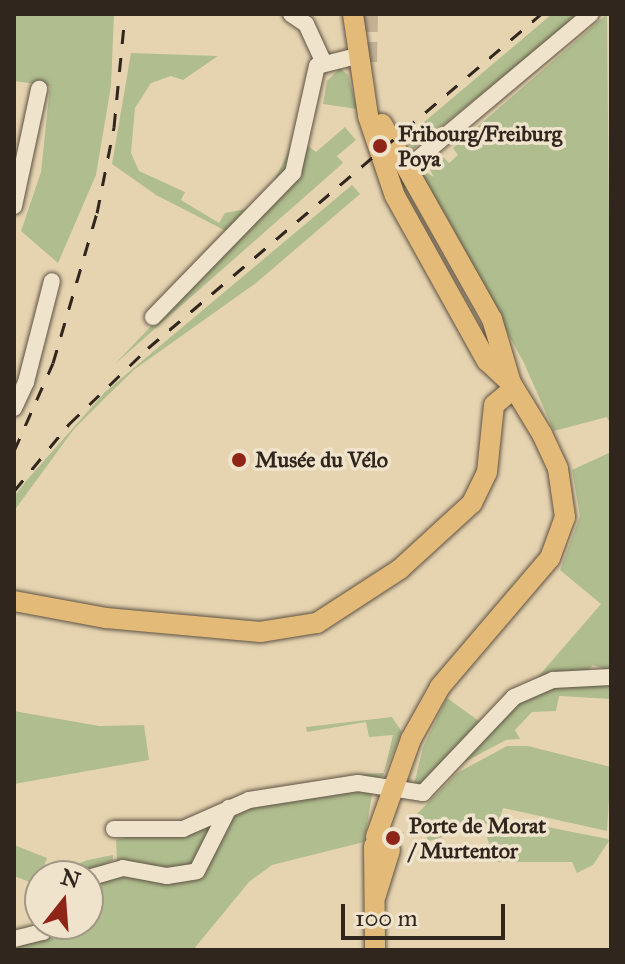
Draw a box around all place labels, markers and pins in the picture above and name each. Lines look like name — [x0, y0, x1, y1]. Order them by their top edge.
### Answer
place label: Fribourg/Freiburg Poya — [398, 120, 562, 172]
marker: Fribourg/Freiburg Poya — [369, 135, 391, 157]
place label: Musée du Vélo — [255, 447, 388, 473]
marker: Musée du Vélo — [230, 451, 248, 469]
place label: Porte de Morat / Murtentor — [409, 812, 546, 864]
marker: Porte de Morat / Murtentor — [384, 829, 402, 847]

